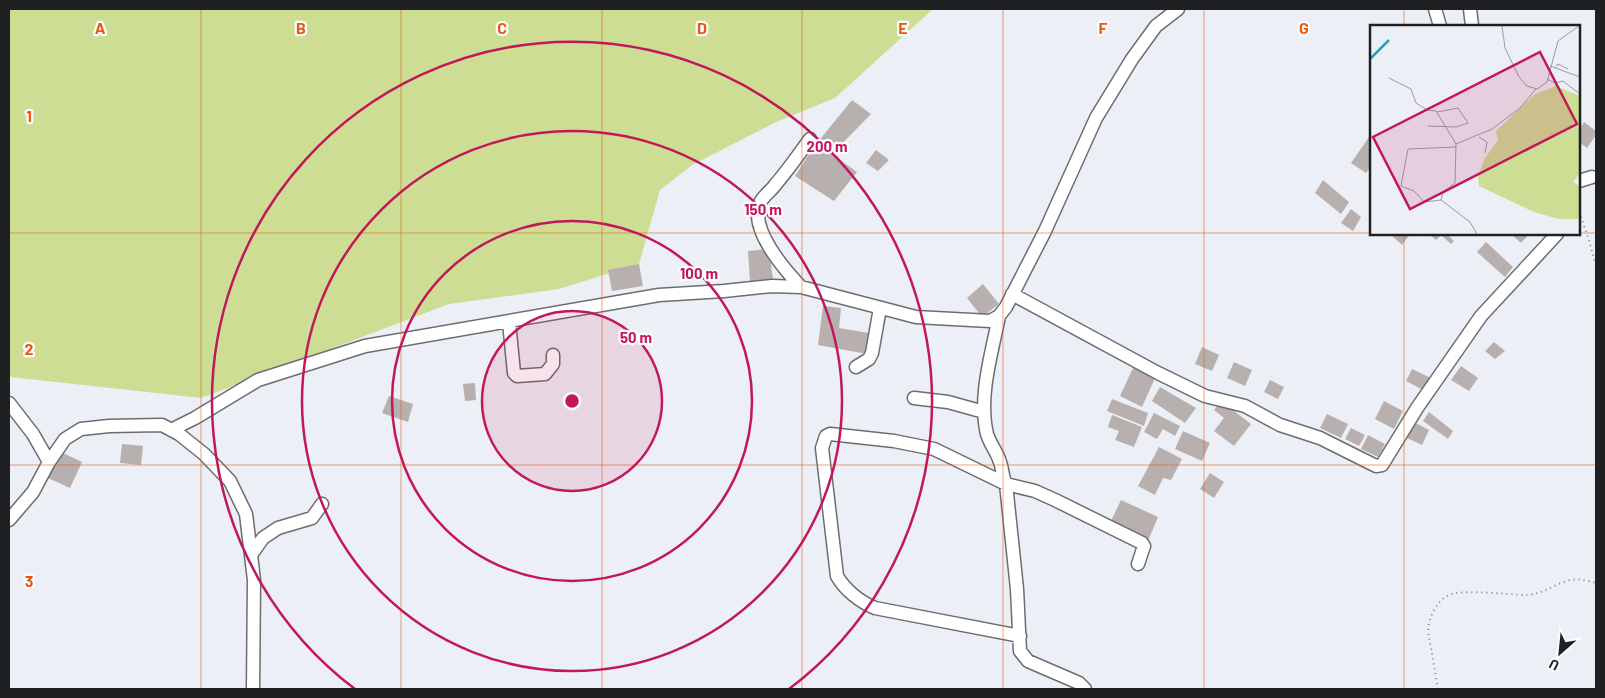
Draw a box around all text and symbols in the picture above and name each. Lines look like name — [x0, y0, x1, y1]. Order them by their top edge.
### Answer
text: A — [95, 18, 106, 37]
text: B — [296, 18, 306, 37]
text: C — [497, 18, 507, 37]
text: D — [697, 18, 707, 37]
text: E — [898, 18, 908, 37]
text: F — [1099, 18, 1108, 37]
text: G — [1299, 18, 1309, 37]
inset map — [1370, 25, 1580, 235]
text: 1 — [26, 106, 32, 125]
text: 200 m — [806, 137, 848, 155]
text: 150 m — [744, 200, 782, 218]
text: 100 m — [680, 264, 718, 282]
text: 50 m — [620, 328, 652, 346]
text: 2 — [25, 339, 34, 358]
centre of rings — [563, 392, 581, 410]
text: 3 — [25, 571, 33, 590]
north arrow — [1535, 628, 1585, 678]
text: U — [1546, 655, 1562, 675]

